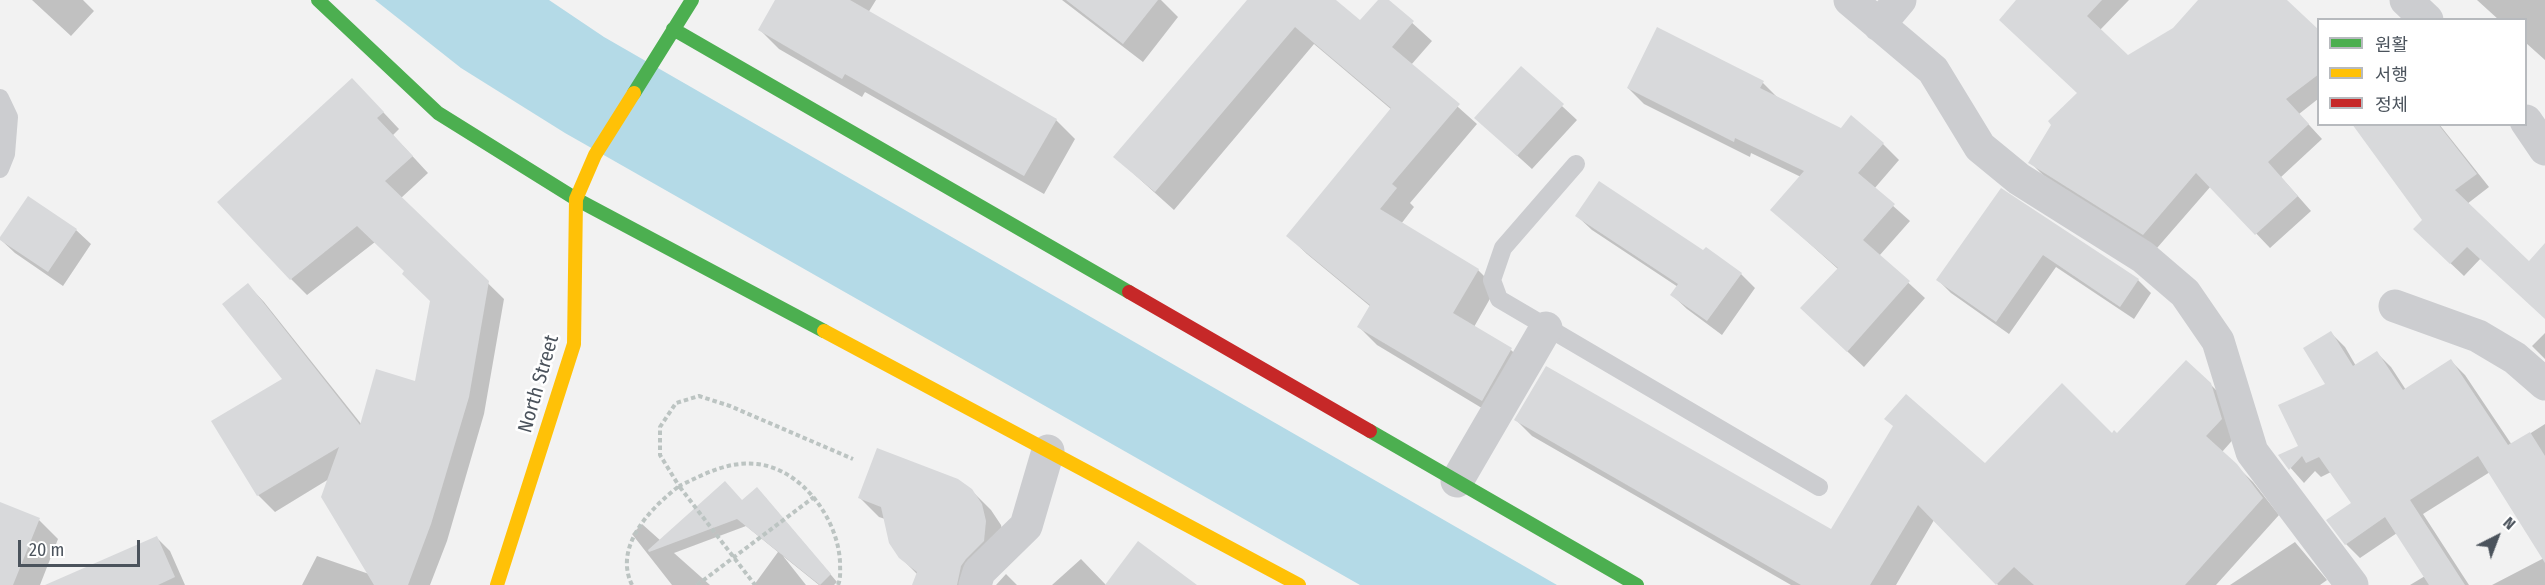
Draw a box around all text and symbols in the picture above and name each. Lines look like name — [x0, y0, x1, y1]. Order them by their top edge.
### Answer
legend — [2317, 18, 2527, 126]
text: 원활 — [2375, 34, 2408, 56]
text: 서행 — [2375, 64, 2408, 86]
text: 정체 — [2375, 94, 2408, 116]
street label: North Street — [514, 332, 564, 436]
north arrow — [2467, 507, 2527, 567]
text: N — [2499, 513, 2519, 534]
scale bar — [21, 528, 142, 566]
text: 20 m — [29, 539, 64, 561]

